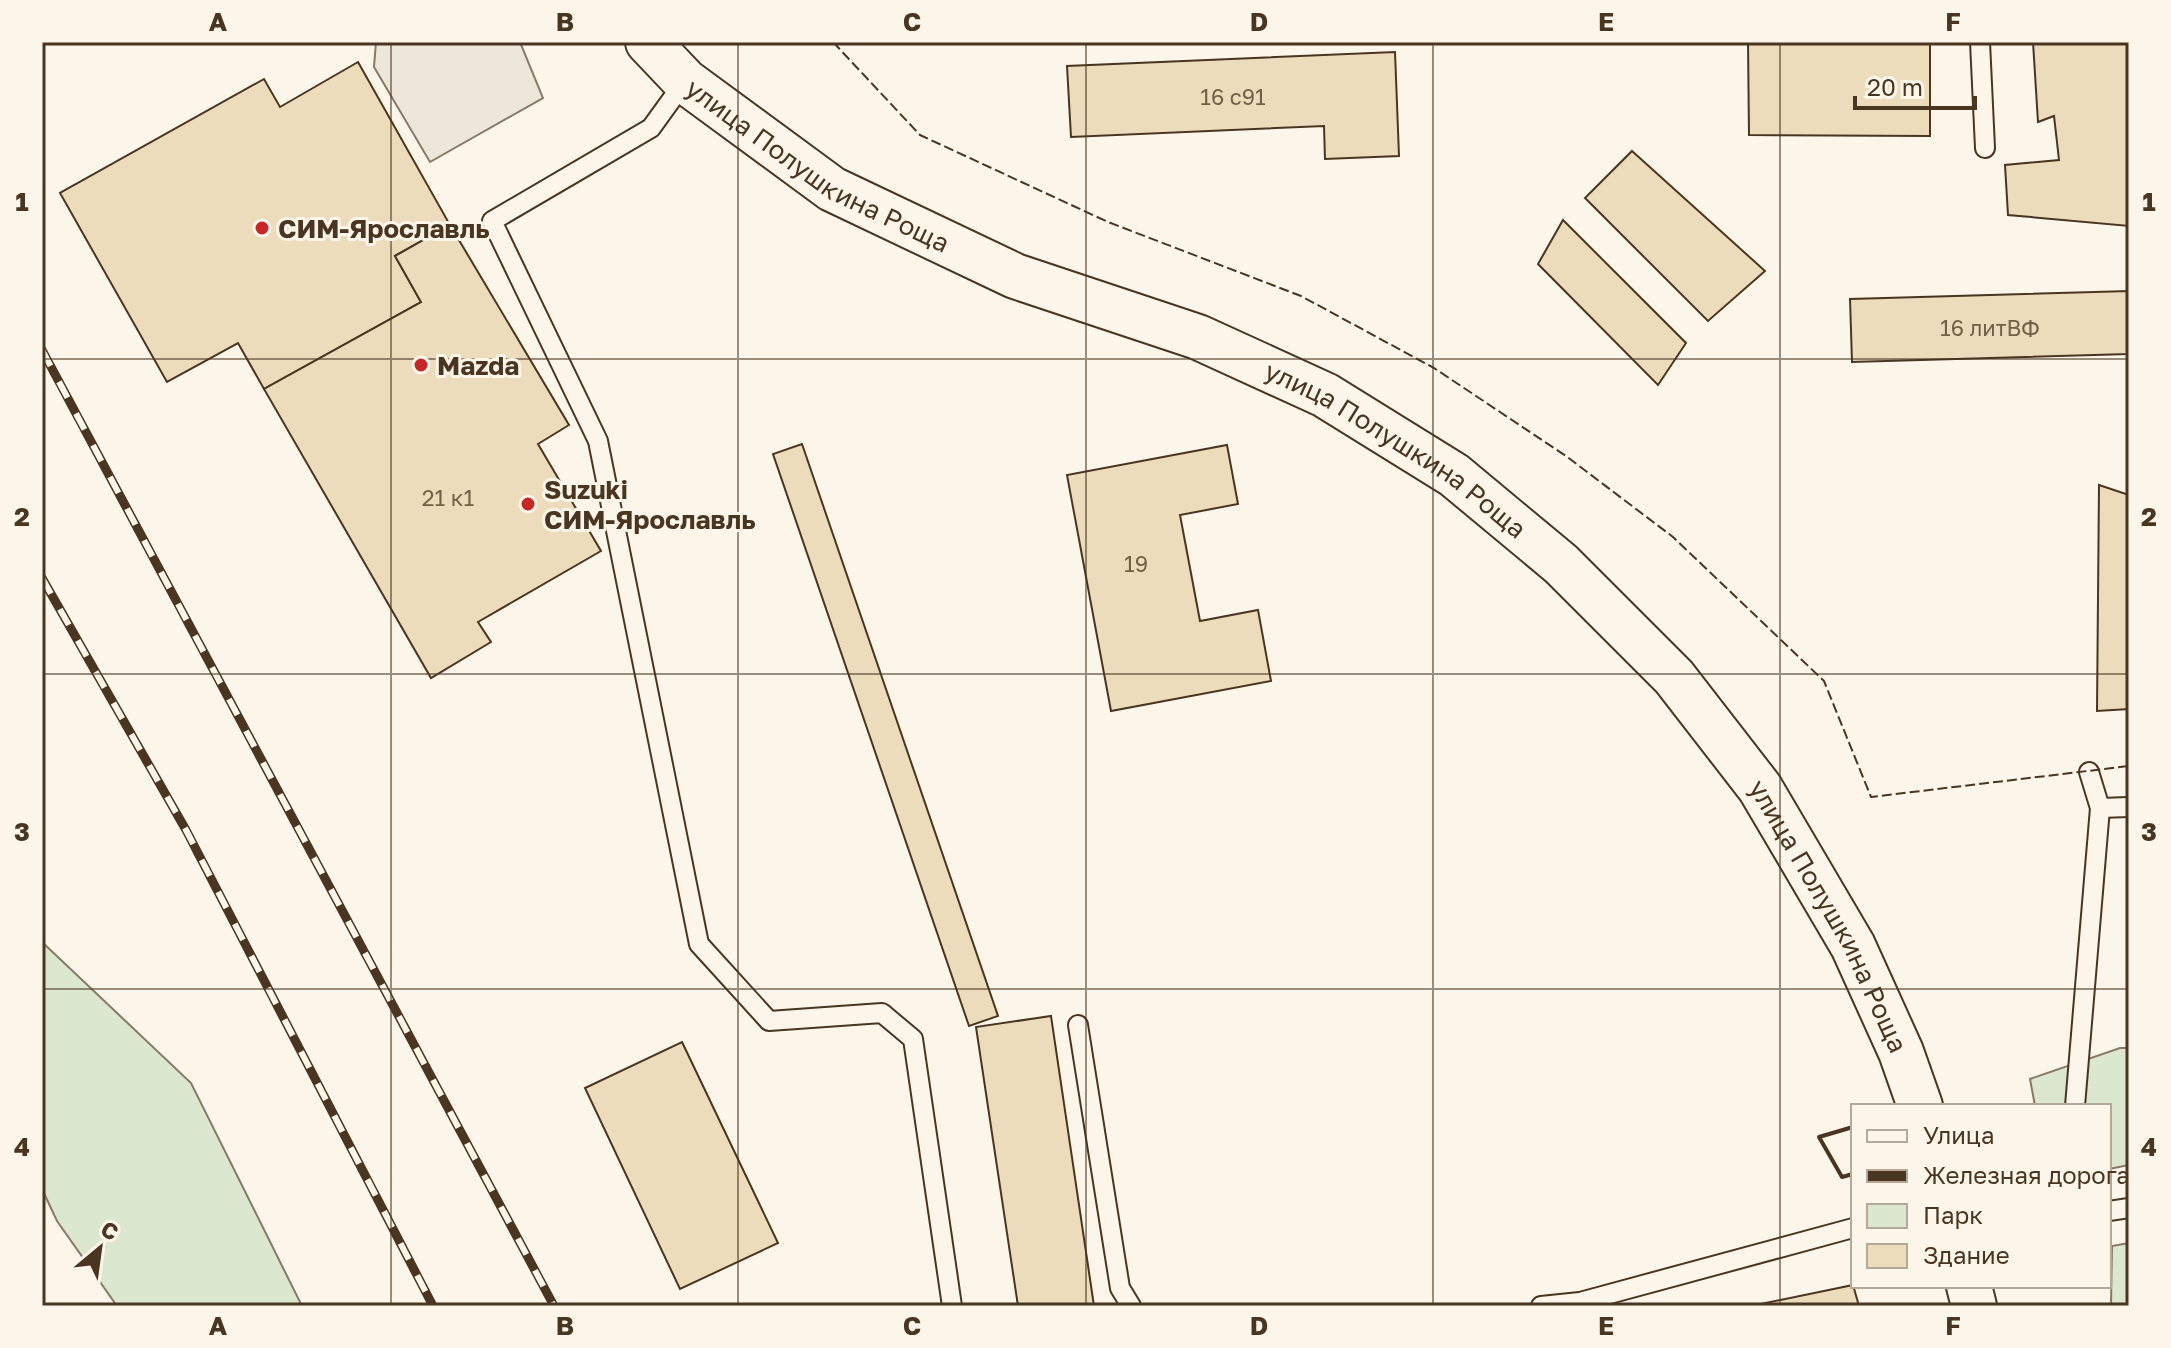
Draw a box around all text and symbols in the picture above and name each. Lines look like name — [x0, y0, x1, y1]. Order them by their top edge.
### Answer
text: A — [209, 6, 228, 37]
text: B — [556, 6, 574, 37]
text: C — [903, 6, 921, 37]
text: D — [1250, 6, 1268, 37]
text: E — [1598, 6, 1614, 37]
text: F — [1945, 6, 1961, 37]
scale bar — [1855, 60, 1975, 110]
street label: улица Полушкина Роща — [680, 72, 955, 258]
text: 20 m — [1867, 72, 1923, 101]
house number: 16 с91 — [1200, 83, 1266, 110]
text: 1 — [15, 186, 29, 217]
text: 1 — [2142, 186, 2156, 217]
place label: СИМ-Ярославль — [278, 213, 489, 244]
marker: СИМ-Ярославль — [253, 219, 271, 237]
house number: 16 литВФ — [1940, 314, 2040, 341]
place label: Mazda — [437, 350, 519, 381]
street label: улица Полушкина Роща — [1260, 354, 1533, 544]
marker: Mazda — [412, 356, 430, 374]
place label: Suzuki СИМ-Ярославль — [544, 474, 755, 535]
house number: 21 к1 — [422, 484, 474, 511]
marker: Suzuki СИМ-Ярославль — [519, 495, 537, 513]
text: 2 — [14, 501, 30, 532]
text: 2 — [2141, 501, 2157, 532]
house number: 19 — [1124, 550, 1148, 577]
street label: улица Полушкина Роща — [1743, 773, 1915, 1057]
text: 3 — [14, 816, 30, 847]
text: 3 — [2141, 816, 2157, 847]
legend — [1851, 1104, 2111, 1288]
text: Улица — [1923, 1120, 1995, 1149]
text: 4 — [14, 1131, 30, 1162]
text: 4 — [2141, 1131, 2157, 1162]
text: Железная дорога — [1923, 1160, 2130, 1189]
text: Парк — [1923, 1200, 1983, 1229]
north arrow — [60, 1208, 140, 1288]
text: С — [97, 1214, 123, 1246]
text: Здание — [1923, 1240, 2010, 1269]
text: A — [209, 1310, 228, 1341]
text: B — [556, 1310, 574, 1341]
text: C — [903, 1310, 921, 1341]
text: D — [1250, 1310, 1268, 1341]
text: E — [1598, 1310, 1614, 1341]
text: F — [1945, 1310, 1961, 1341]

